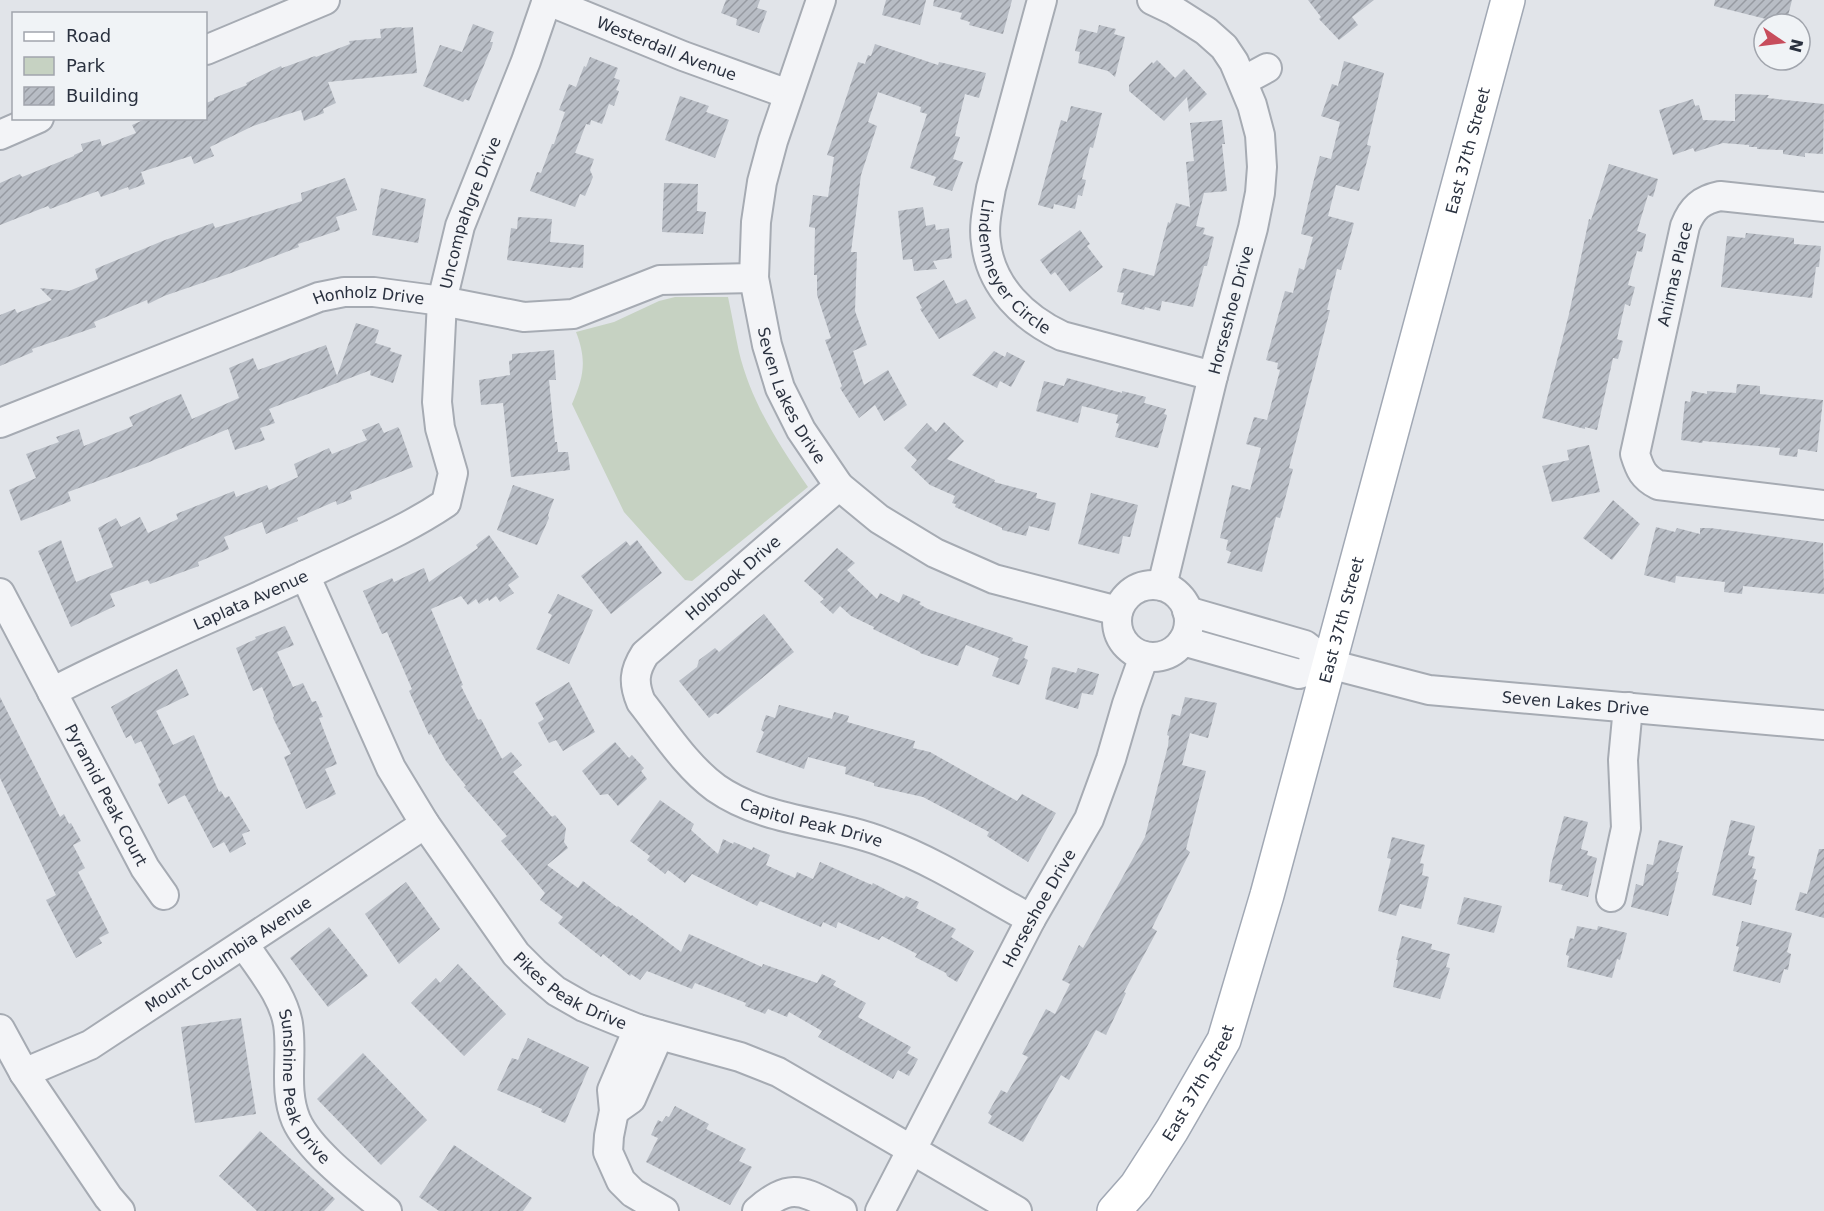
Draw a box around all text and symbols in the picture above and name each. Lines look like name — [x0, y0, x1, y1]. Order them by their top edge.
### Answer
legend — [12, 12, 207, 120]
street label: Westerdall Avenue — [594, 12, 739, 84]
north arrow — [1752, 12, 1812, 72]
text: Road — [66, 25, 111, 46]
text: N — [1785, 37, 1807, 54]
text: Park — [66, 55, 105, 76]
text: Building — [66, 85, 139, 106]
street label: East 37th Street — [1441, 85, 1494, 216]
street label: Uncompahgre Drive — [436, 134, 504, 291]
street label: Lindenmeyer Circle — [975, 198, 1054, 338]
street label: Animas Place — [1654, 220, 1696, 328]
street label: Horseshoe Drive — [1205, 244, 1257, 376]
street label: Honholz Drive — [310, 283, 426, 308]
street label: Seven Lakes Drive — [754, 325, 830, 467]
street label: Holbrook Drive — [682, 532, 784, 624]
street label: East 37th Street — [1315, 555, 1367, 685]
street label: Laplata Avenue — [190, 566, 311, 634]
street label: Seven Lakes Drive — [1501, 687, 1650, 719]
street label: Pyramid Peak Court — [61, 720, 152, 869]
street label: Capitol Peak Drive — [737, 793, 885, 851]
street label: Horseshoe Drive — [998, 845, 1079, 970]
street label: Mount Columbia Avenue — [141, 892, 315, 1016]
street label: Pikes Peak Drive — [510, 948, 630, 1033]
street label: Sunshine Peak Drive — [275, 1007, 334, 1168]
street label: East 37th Street — [1158, 1023, 1237, 1144]

